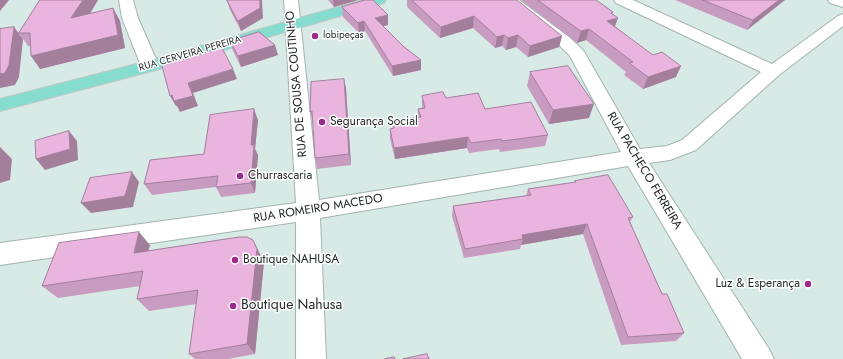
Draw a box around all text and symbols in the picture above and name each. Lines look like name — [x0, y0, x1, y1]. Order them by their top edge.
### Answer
street label: RUA DE SOUSA COUTINHO — [283, 10, 311, 158]
place label: lobipeças — [323, 30, 364, 42]
marker: lobipeças — [310, 31, 320, 41]
street label: RUA CERVEIRA PEREIRA — [137, 34, 243, 74]
street label: RUA PACHECO FERREIRA — [603, 110, 685, 232]
place label: Segurança Social — [330, 115, 418, 129]
marker: Segurança Social — [317, 117, 327, 127]
place label: Churrascaria — [248, 169, 312, 183]
marker: Churrascaria — [235, 171, 245, 181]
street label: RUA ROMEIRO MACEDO — [252, 192, 384, 226]
place label: Boutique NAHUSA — [243, 253, 339, 267]
marker: Boutique NAHUSA — [230, 255, 240, 265]
place label: Luz & Esperança — [716, 277, 800, 291]
marker: Luz & Esperança — [803, 279, 813, 289]
place label: Boutique Nahusa — [241, 298, 342, 314]
marker: Boutique Nahusa — [228, 301, 238, 311]

